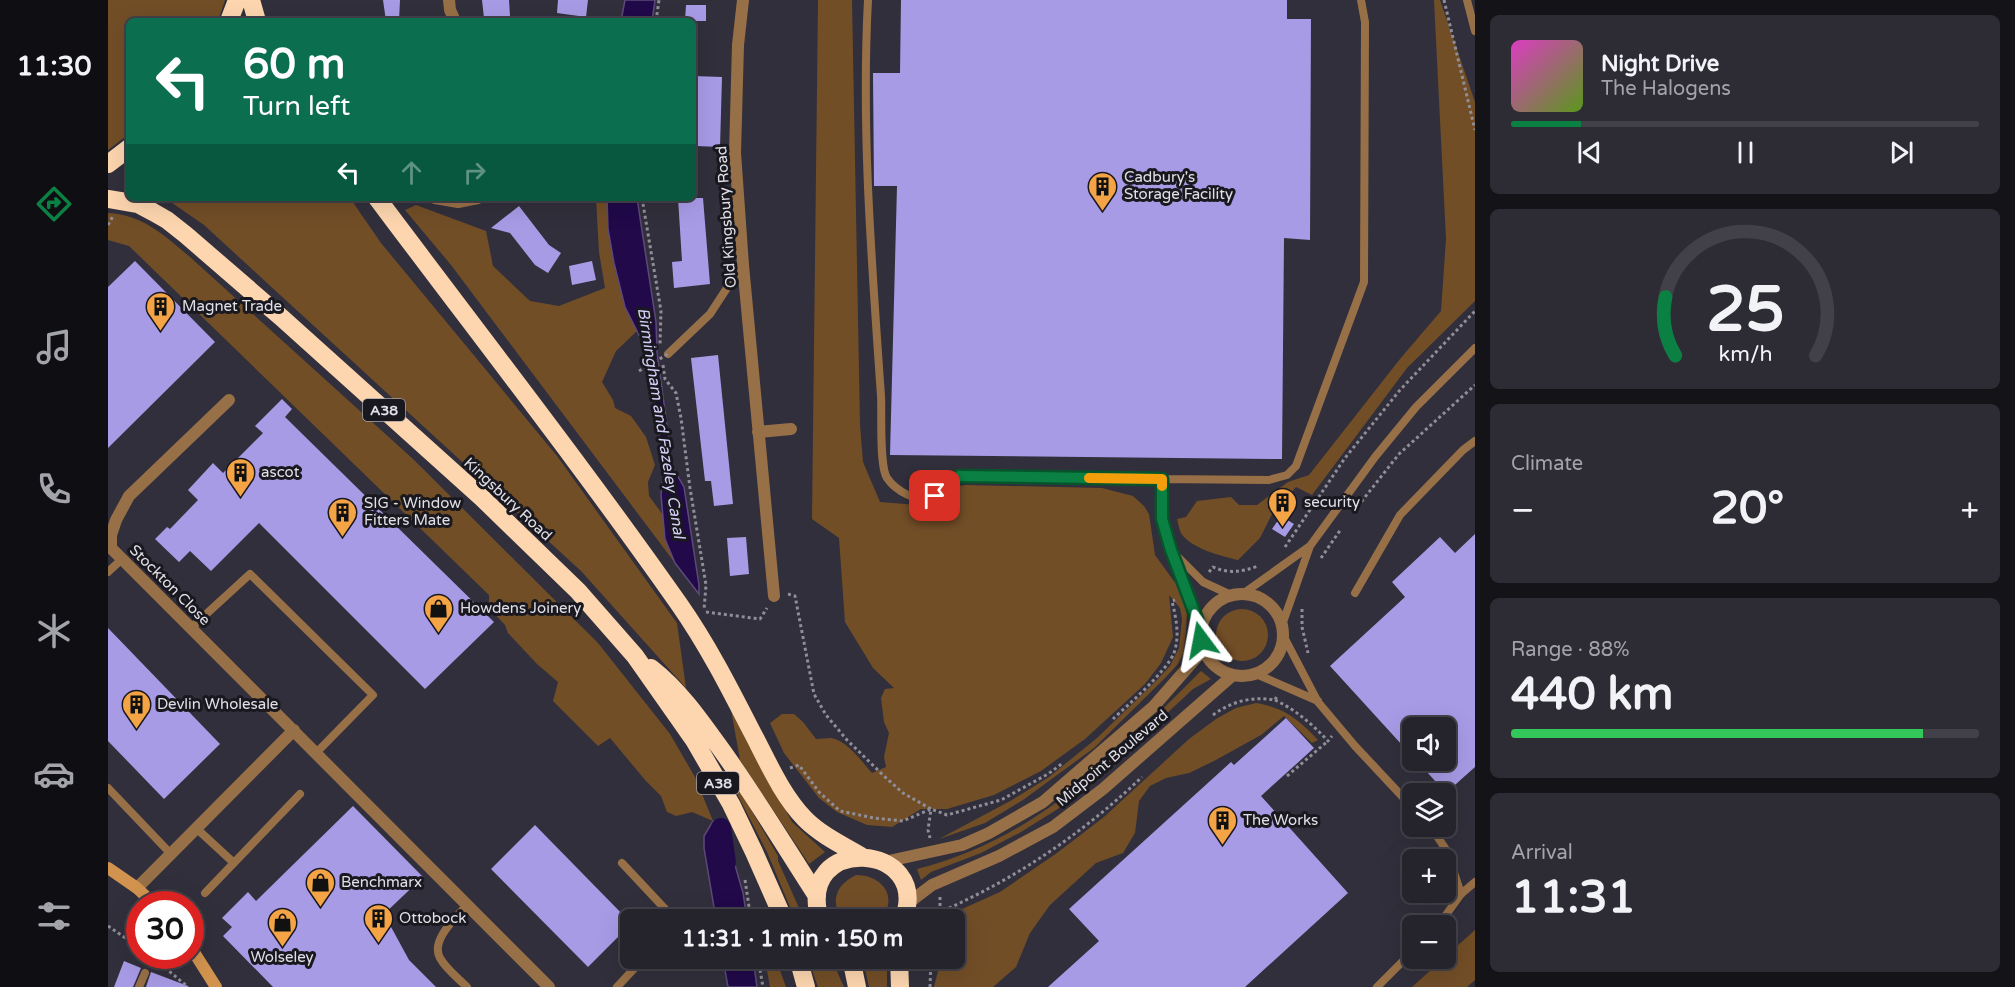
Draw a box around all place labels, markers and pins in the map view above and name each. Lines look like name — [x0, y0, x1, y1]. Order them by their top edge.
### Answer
place label: Cadbury's Storage Facility — [1124, 168, 1233, 203]
building icon: Cadbury's Storage Facility — [1087, 170, 1119, 212]
building icon: Magnet Trade — [145, 290, 177, 332]
place label: Magnet Trade — [182, 297, 282, 315]
building icon: ascot — [224, 456, 256, 498]
place label: ascot — [261, 463, 300, 481]
pin — [909, 470, 960, 521]
building icon: security — [1267, 486, 1299, 528]
place label: security — [1304, 493, 1360, 511]
place label: SIG - Window Fitters Mate — [364, 494, 461, 529]
building icon: SIG - Window Fitters Mate — [327, 496, 359, 538]
shop icon: Howdens Joinery — [423, 592, 455, 634]
place label: Howdens Joinery — [460, 599, 581, 617]
building icon: Devlin Wholesale — [120, 688, 152, 730]
place label: Devlin Wholesale — [157, 695, 278, 713]
building icon: The Works — [1206, 804, 1238, 846]
place label: The Works — [1243, 811, 1318, 829]
shop icon: Benchmarx — [304, 866, 336, 908]
place label: Benchmarx — [341, 873, 422, 891]
building icon: Ottobock — [362, 902, 394, 944]
shop icon: Wolseley — [266, 906, 298, 948]
place label: Ottobock — [399, 909, 466, 927]
place label: Wolseley — [250, 948, 314, 966]

